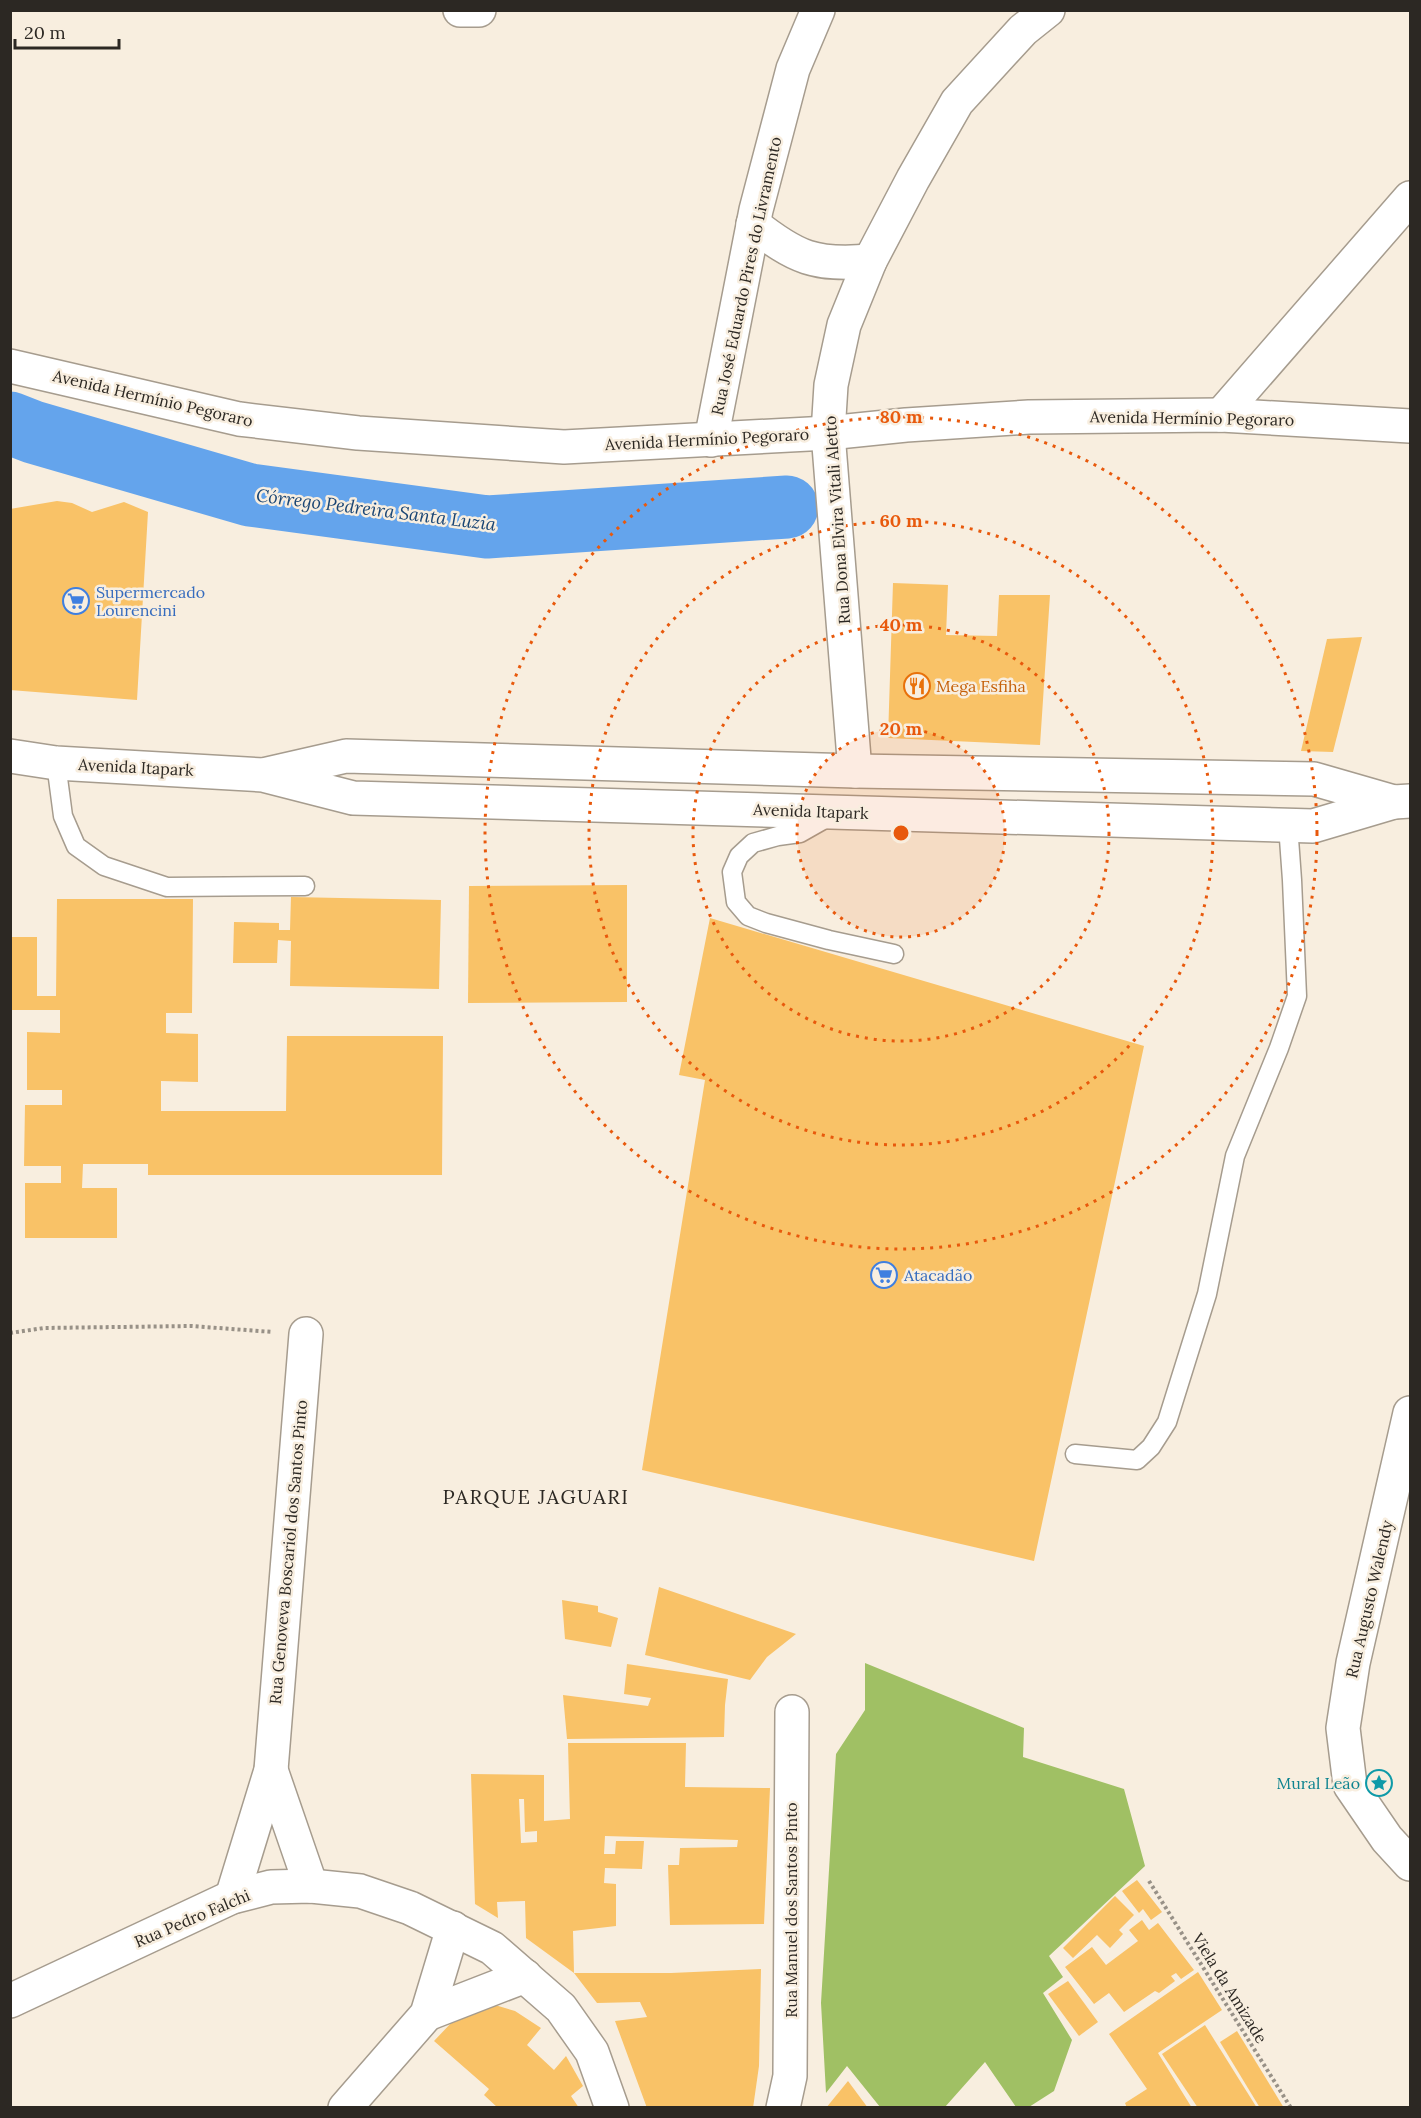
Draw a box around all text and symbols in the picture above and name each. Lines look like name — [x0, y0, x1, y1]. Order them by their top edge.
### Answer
scale bar — [15, 12, 118, 50]
text: 20 m — [24, 21, 66, 44]
street label: Rua José Eduardo Pires do Livramento — [707, 135, 785, 417]
street label: Avenida Hermínio Pegoraro — [50, 365, 255, 431]
text: 80 m — [879, 405, 923, 428]
street label: Avenida Hermínio Pegoraro — [1089, 406, 1294, 430]
street label: Rua Dona Elvira Vitali Aletto — [820, 415, 854, 625]
street label: Avenida Hermínio Pegoraro — [603, 424, 810, 454]
water label: Córrego Pedreira Santa Luzia — [255, 483, 497, 536]
text: 60 m — [879, 509, 923, 532]
place label: Supermercado Lourencini — [96, 582, 205, 620]
supermarket icon: Supermercado Lourencini — [61, 586, 91, 616]
text: 40 m — [880, 613, 923, 636]
restaurant icon: Mega Esfiha — [902, 671, 932, 701]
place label: Mega Esfiha — [936, 676, 1026, 696]
text: 20 m — [880, 717, 923, 740]
street label: Avenida Itapark — [77, 754, 195, 780]
street label: Avenida Itapark — [752, 799, 869, 823]
centre of rings — [891, 823, 911, 843]
supermarket icon: Atacadão — [869, 1260, 899, 1290]
place label: Atacadão — [903, 1265, 972, 1285]
street label: Rua Genoveva Boscariol dos Santos Pinto — [265, 1399, 311, 1705]
district label: PARQUE JAGUARI — [443, 1484, 629, 1509]
street label: Rua Augusto Walendy — [1341, 1518, 1397, 1680]
place icon: Mural Leão — [1364, 1768, 1394, 1798]
place label: Mural Leão — [1277, 1773, 1360, 1793]
street label: Rua Manuel dos Santos Pinto — [781, 1802, 801, 2018]
street label: Rua Pedro Falchi — [131, 1885, 253, 1951]
street label: Viela da Amizade — [1188, 1929, 1272, 2047]

